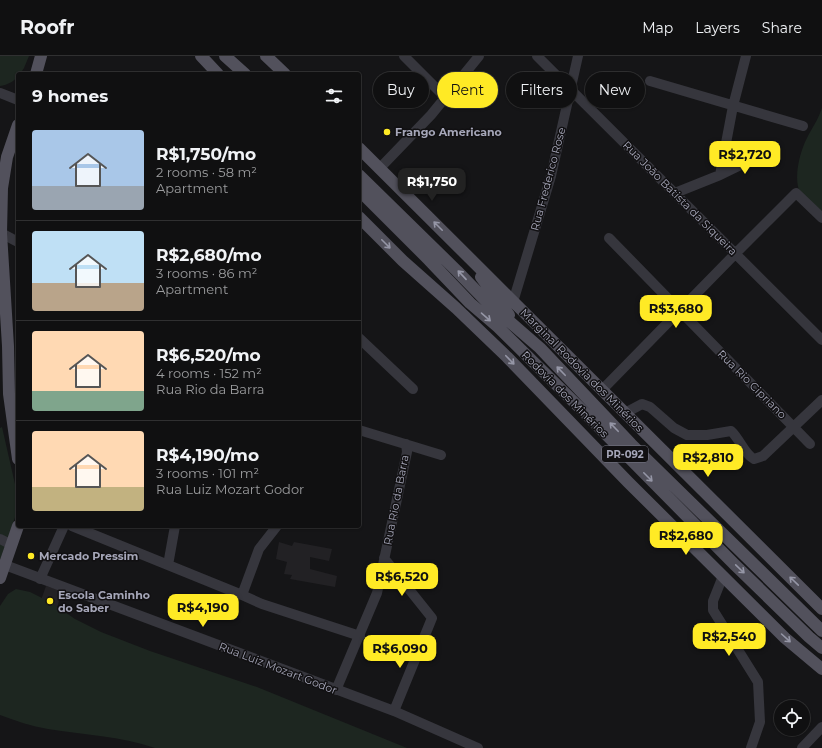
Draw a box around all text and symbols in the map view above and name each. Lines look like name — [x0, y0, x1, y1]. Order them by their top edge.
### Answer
text: Roofr — [20, 16, 74, 39]
text: Map — [642, 19, 673, 37]
text: Layers — [695, 19, 740, 37]
text: Share — [762, 19, 802, 37]
chip: Buy — [373, 72, 429, 108]
chip: Rent — [437, 72, 498, 108]
chip: Filters — [506, 72, 577, 108]
chip: New — [585, 72, 645, 108]
icon: filters — [323, 85, 345, 107]
text: 9 homes — [32, 86, 108, 106]
place label: Frango Americano — [395, 125, 502, 139]
street label: Rua Frederico Rose — [527, 125, 569, 232]
marker: Frango Americano — [382, 127, 392, 137]
street label: Rua João Batista da Siqueira — [620, 138, 740, 258]
pin: R$2,720 — [708, 141, 782, 175]
text: R$1,750/mo — [156, 144, 256, 164]
icon: home — [64, 146, 112, 194]
text: R$2,720 — [718, 146, 772, 162]
text: 2 rooms · 58 m² — [156, 164, 257, 180]
pin: R$1,750 — [395, 168, 469, 202]
text: R$1,750 — [407, 173, 457, 189]
text: Apartment — [156, 180, 228, 196]
one-way arrow — [433, 221, 443, 231]
one-way arrow — [382, 239, 391, 249]
text: R$2,680/mo — [156, 245, 262, 265]
icon: home — [64, 247, 112, 295]
text: 3 rooms · 86 m² — [156, 265, 257, 281]
one-way arrow — [457, 270, 466, 280]
text: Apartment — [156, 281, 228, 297]
pin: R$3,680 — [639, 295, 713, 329]
text: R$3,680 — [649, 300, 703, 316]
street label: Marginal Rodovia dos Minérios — [518, 306, 646, 434]
one-way arrow — [481, 312, 491, 322]
text: R$6,520/mo — [156, 345, 261, 365]
icon: home — [64, 347, 112, 395]
street label: Rua Rio Cipriano — [715, 347, 789, 421]
street label: Rodovia dos Minérios — [519, 348, 611, 440]
one-way arrow — [505, 355, 515, 365]
text: 4 rooms · 152 m² — [156, 365, 262, 381]
one-way arrow — [557, 366, 566, 376]
text: Rua Rio da Barra — [156, 381, 265, 397]
one-way arrow — [610, 422, 619, 433]
pin: R$2,810 — [671, 444, 745, 478]
text: R$4,190/mo — [156, 445, 259, 465]
road number: PR-092 — [602, 446, 648, 462]
icon: home — [64, 447, 112, 495]
text: R$2,810 — [682, 449, 734, 465]
street label: Rua Rio da Barra — [380, 454, 412, 546]
text: 3 rooms · 101 m² — [156, 465, 259, 481]
one-way arrow — [643, 472, 653, 482]
text: Rua Luiz Mozart Godor — [156, 481, 304, 497]
pin: R$2,680 — [649, 522, 723, 556]
text: R$2,680 — [659, 527, 713, 543]
place label: Mercado Pressim — [39, 549, 138, 563]
marker: Mercado Pressim — [26, 551, 36, 561]
pin: R$6,520 — [365, 563, 439, 597]
one-way arrow — [735, 564, 745, 574]
text: R$6,520 — [375, 568, 429, 584]
one-way arrow — [789, 576, 799, 586]
place label: Escola Caminho do Saber — [58, 588, 150, 615]
pin: R$4,190 — [166, 594, 240, 628]
marker: Escola Caminho do Saber — [45, 596, 55, 606]
text: R$4,190 — [177, 599, 229, 615]
pin: R$2,540 — [692, 623, 766, 657]
text: R$2,540 — [702, 628, 756, 644]
one-way arrow — [781, 634, 791, 643]
pin: R$6,090 — [363, 635, 437, 669]
street label: Rua Luiz Mozart Godor — [217, 639, 339, 697]
text: R$6,090 — [372, 640, 428, 656]
map controls — [774, 700, 810, 736]
button: locate — [774, 700, 810, 736]

